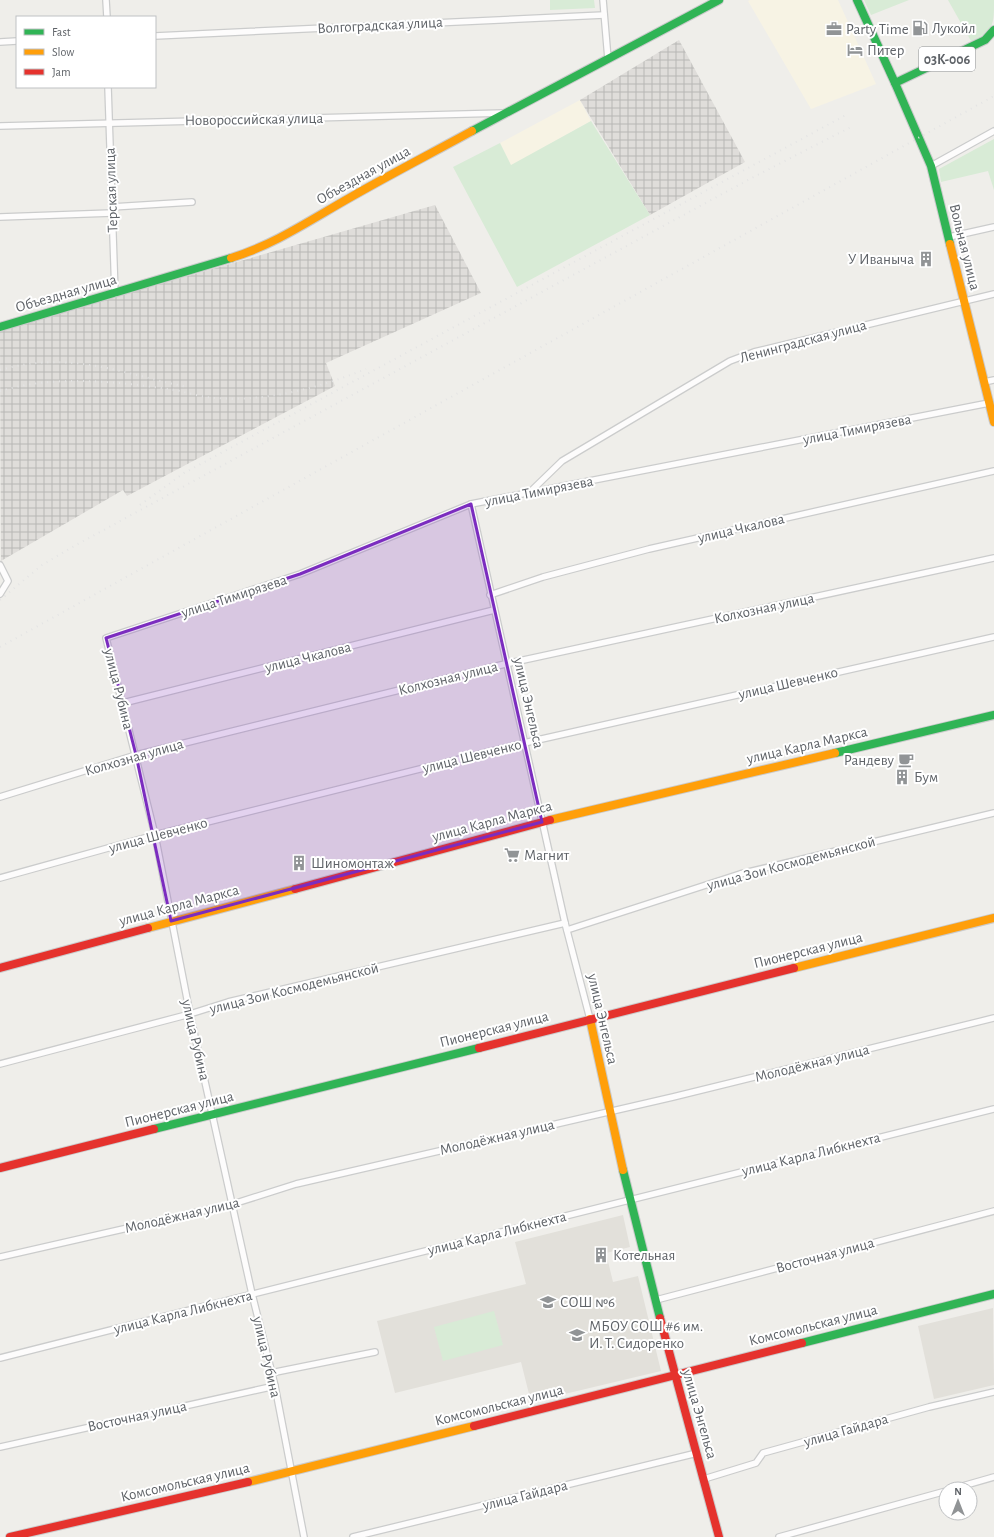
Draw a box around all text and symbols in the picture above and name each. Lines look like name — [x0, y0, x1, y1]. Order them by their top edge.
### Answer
street label: Волгоградская улица — [317, 15, 443, 36]
legend — [16, 16, 156, 88]
fuel station icon: Лукойл — [911, 19, 929, 37]
office icon: Party Time — [825, 20, 843, 38]
place label: Лукойл — [932, 21, 976, 36]
place label: Party Time — [846, 22, 909, 37]
text: Fast — [52, 26, 71, 38]
hotel icon: Питер — [846, 41, 864, 59]
place label: Питер — [867, 43, 905, 58]
text: Slow — [52, 46, 74, 58]
road number: 03К-006 — [919, 47, 975, 71]
text: Jam — [52, 66, 71, 78]
street label: Новороссийская улица — [185, 111, 324, 128]
street label: Объездная улица — [314, 143, 413, 207]
street label: Терская улица — [103, 147, 120, 233]
street label: Вольная улица — [947, 202, 983, 292]
building icon: У Иваныча — [917, 250, 935, 268]
place label: У Иваныча — [848, 252, 914, 267]
street label: Объездная улица — [14, 272, 119, 315]
street label: Ленинградская улица — [738, 317, 868, 366]
street label: улица Тимирязева — [801, 412, 913, 448]
street label: улица Тимирязева — [483, 474, 595, 510]
street label: улица Чкалова — [695, 511, 786, 546]
street label: улица Тимирязева — [179, 572, 289, 621]
street label: Колхозная улица — [713, 591, 816, 626]
street label: улица Чкалова — [263, 639, 353, 676]
street label: улица Рубина — [101, 646, 136, 731]
street label: улица Энгельса — [511, 655, 546, 750]
street label: Колхозная улица — [397, 659, 499, 698]
street label: улица Шевченко — [736, 665, 839, 702]
street label: улица Карла Маркса — [744, 724, 869, 767]
street label: Колхозная улица — [83, 736, 185, 779]
street label: улица Шевченко — [420, 737, 523, 776]
cafe icon: Рандеву — [897, 751, 915, 769]
place label: Рандеву — [844, 753, 895, 768]
building icon: Бум — [893, 768, 911, 786]
place label: Бум — [914, 770, 938, 785]
street label: улица Карла Маркса — [430, 798, 554, 845]
street label: улица Шевченко — [106, 815, 209, 856]
street label: улица Зои Космодемьянской — [704, 834, 877, 893]
supermarket icon: Магнит — [503, 846, 521, 864]
place label: Магнит — [524, 848, 570, 863]
building icon: Шиномонтаж — [290, 854, 308, 872]
place label: Шиномонтаж — [311, 856, 394, 871]
street label: улица Карла Маркса — [117, 882, 241, 929]
street label: Пионерская улица — [752, 930, 864, 971]
street label: улица Зои Космодемьянской — [207, 960, 380, 1017]
street label: улица Энгельса — [585, 971, 620, 1066]
street label: улица Рубина — [179, 997, 212, 1082]
street label: Пионерская улица — [438, 1009, 550, 1050]
street label: Молодёжная улица — [753, 1042, 871, 1085]
street label: Пионерская улица — [123, 1089, 235, 1130]
street label: Молодёжная улица — [438, 1117, 556, 1158]
street label: улица Карла Либкнехта — [739, 1130, 882, 1179]
street label: Молодёжная улица — [123, 1195, 241, 1236]
street label: улица Карла Либкнехта — [425, 1209, 568, 1258]
street label: Восточная улица — [774, 1235, 876, 1276]
building icon: Котельная — [592, 1246, 610, 1264]
place label: Котельная — [613, 1248, 675, 1263]
street label: улица Карла Либкнехта — [111, 1288, 254, 1337]
school or university icon: СОШ №6 — [539, 1293, 557, 1311]
place label: СОШ №6 — [560, 1295, 615, 1310]
street label: Комсомольская улица — [747, 1302, 879, 1349]
street label: улица Рубина — [250, 1314, 283, 1399]
place label: МБОУ СОШ #6 им. И. Т. Сидоренко — [589, 1319, 703, 1351]
school or university icon: МБОУ СОШ #6 им. И. Т. Сидоренко — [568, 1326, 586, 1344]
street label: улица Энгельса — [679, 1367, 720, 1461]
street label: Комсомольская улица — [433, 1382, 565, 1429]
street label: Восточная улица — [86, 1399, 188, 1434]
street label: улица Гайдара — [801, 1411, 890, 1450]
street label: Комсомольская улица — [119, 1460, 251, 1505]
street label: улица Гайдара — [480, 1478, 569, 1514]
north arrow — [938, 1481, 978, 1521]
text: N — [954, 1486, 962, 1497]

